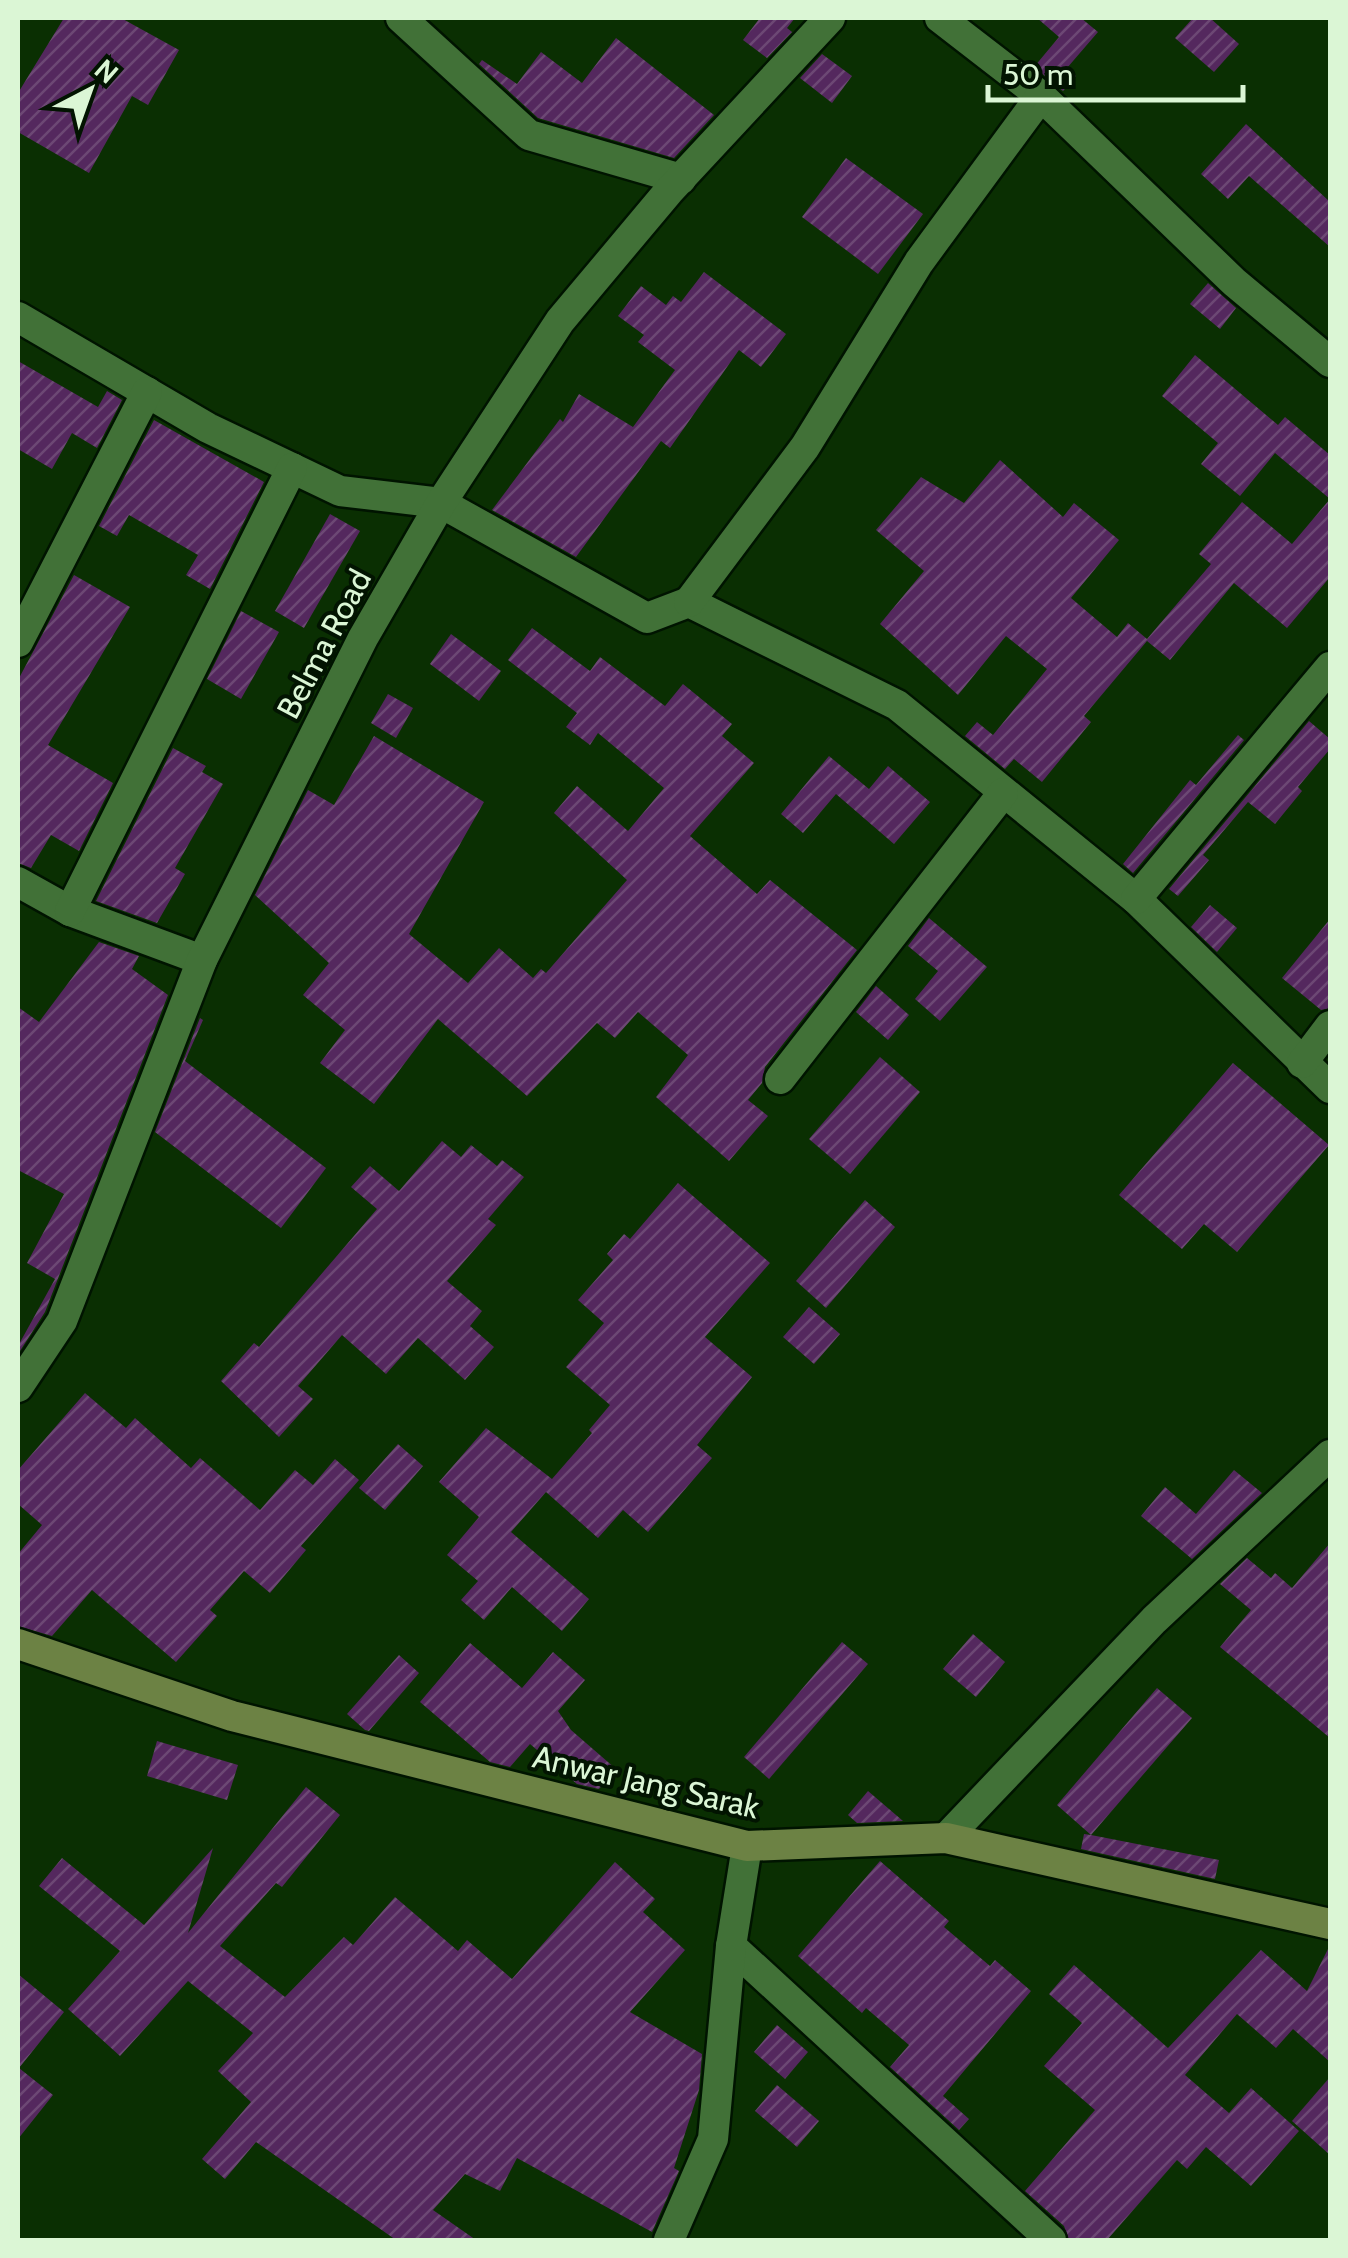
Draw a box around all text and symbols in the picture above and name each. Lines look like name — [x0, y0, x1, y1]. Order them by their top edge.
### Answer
north arrow — [40, 40, 140, 140]
scale bar — [988, 40, 1243, 102]
text: N — [88, 52, 125, 90]
text: 50 m — [1003, 56, 1073, 93]
street label: Belma Road — [268, 563, 379, 725]
street label: Anwar Jang Sarak — [529, 1737, 764, 1827]

